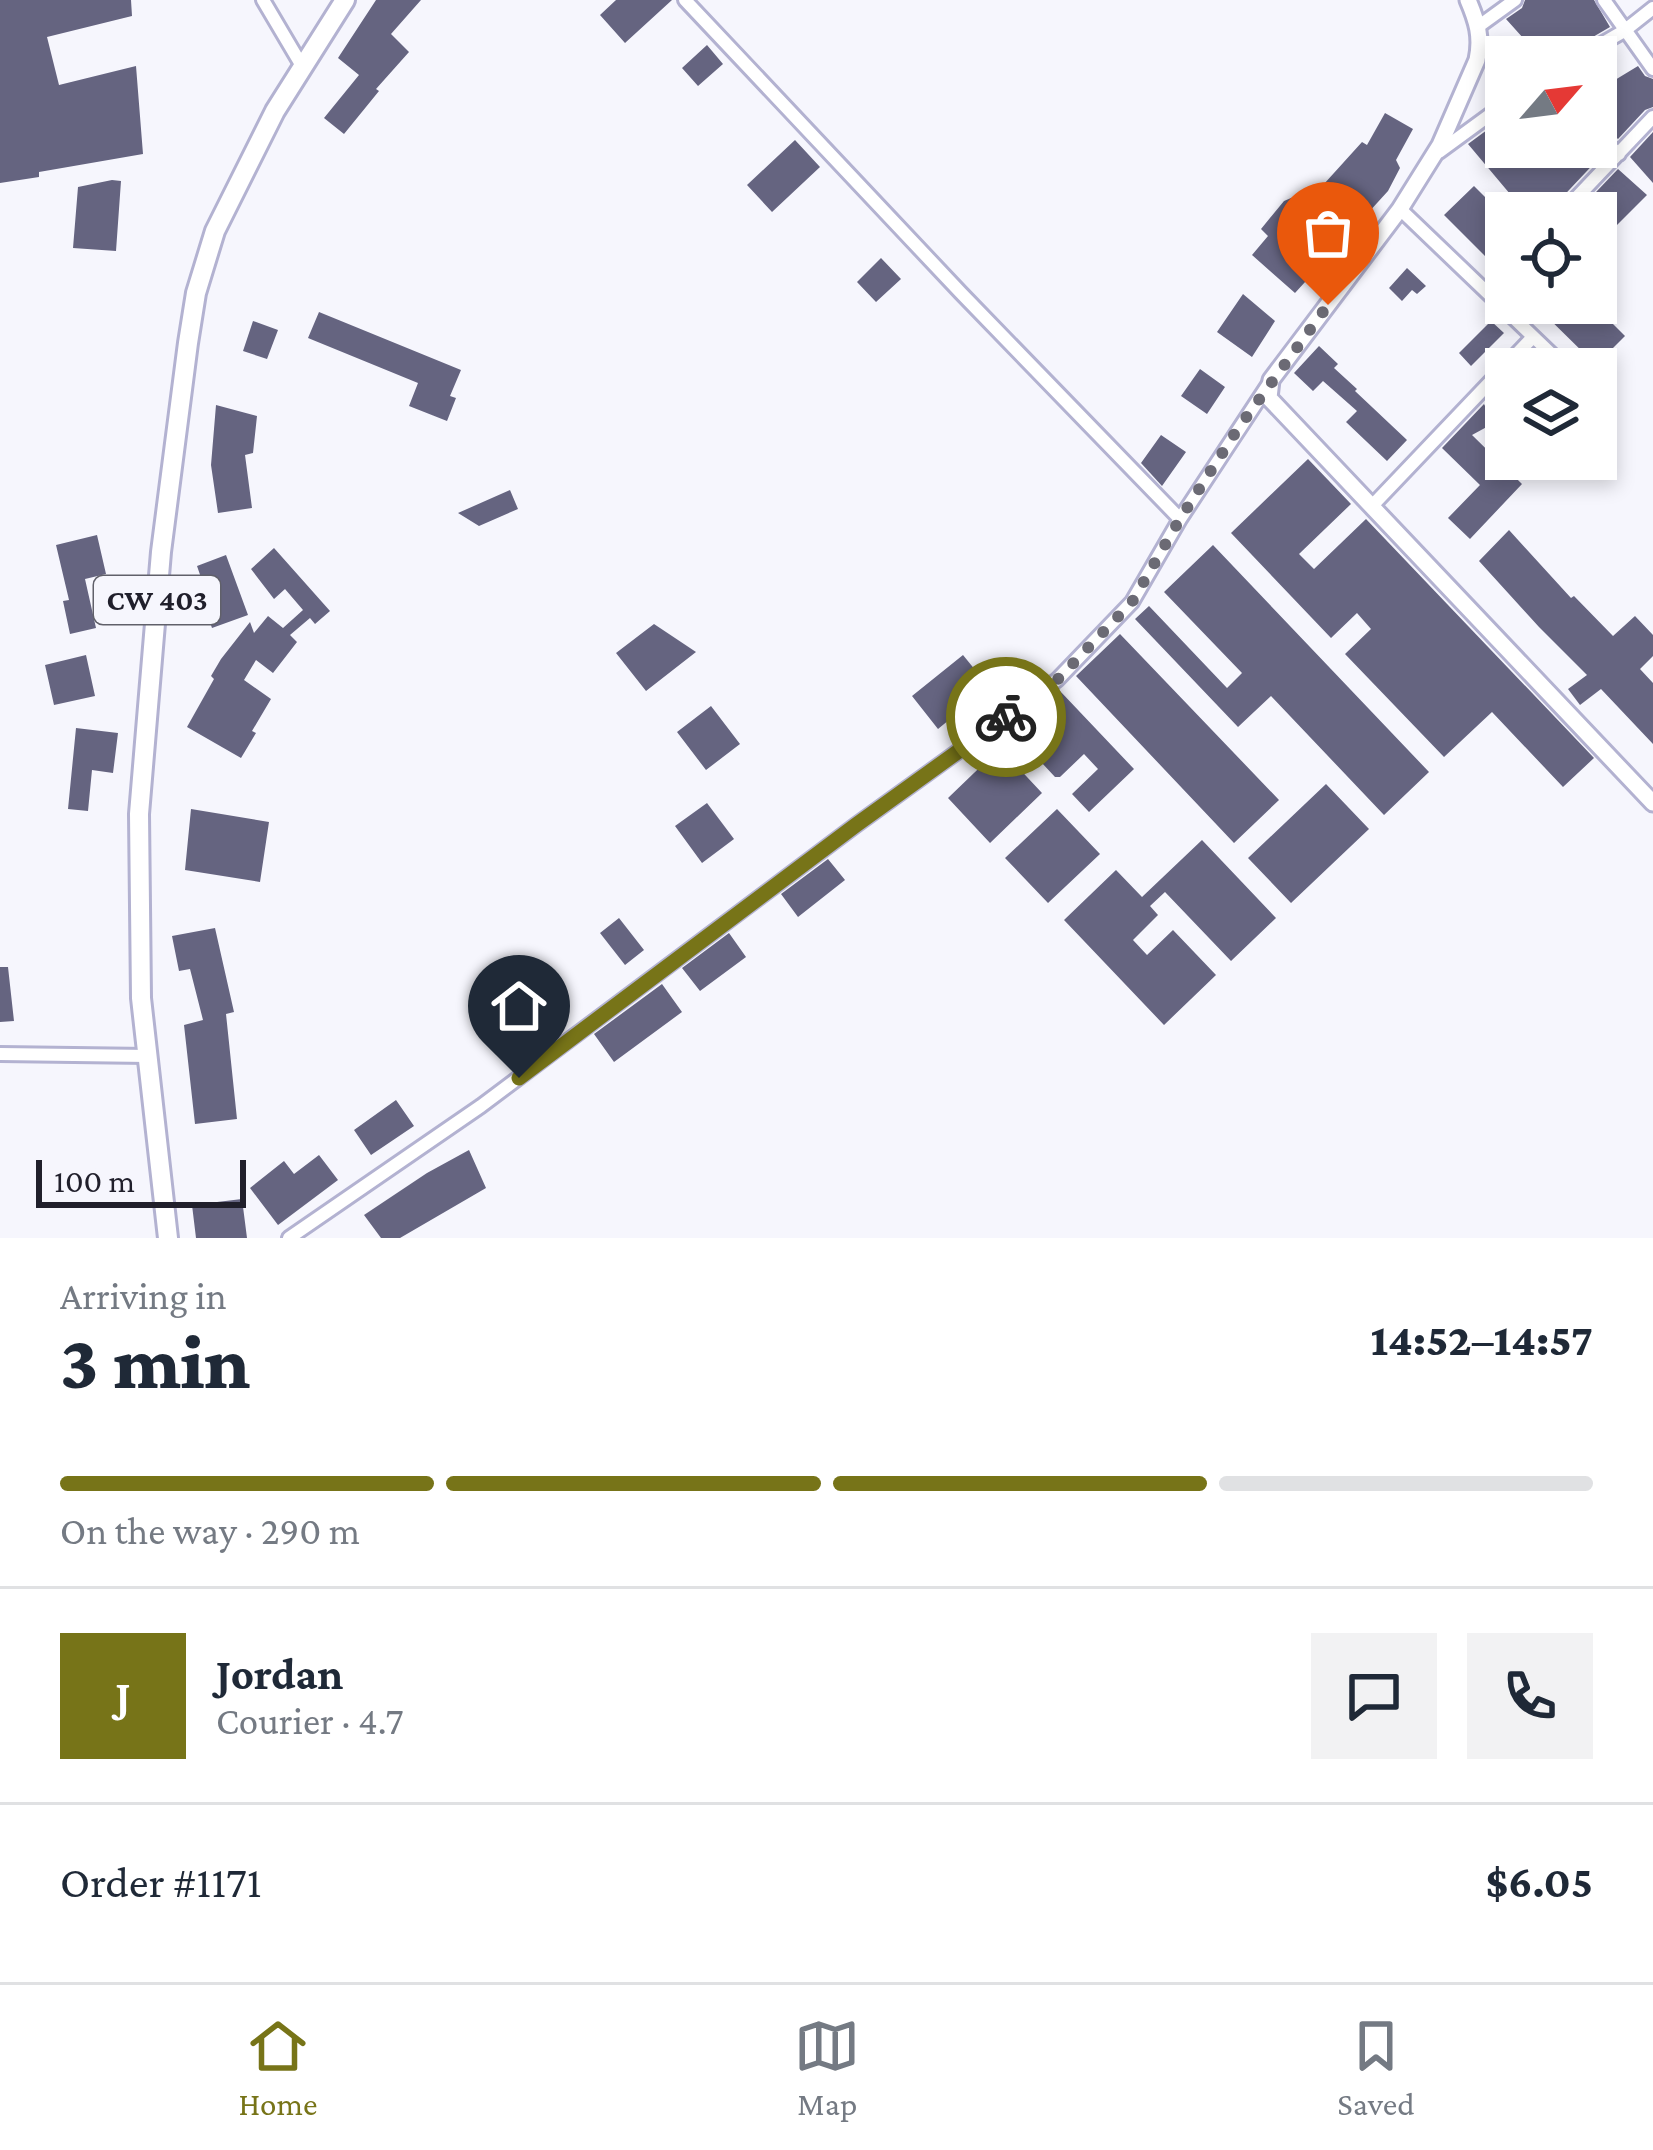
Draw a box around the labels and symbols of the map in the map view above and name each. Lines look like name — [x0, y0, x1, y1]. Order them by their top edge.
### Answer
north arrow — [1485, 36, 1617, 168]
pin — [1277, 182, 1379, 305]
road number: CW 403 — [94, 576, 220, 624]
courier — [946, 657, 1066, 777]
pin — [468, 955, 570, 1078]
scale bar — [36, 1154, 246, 1207]

